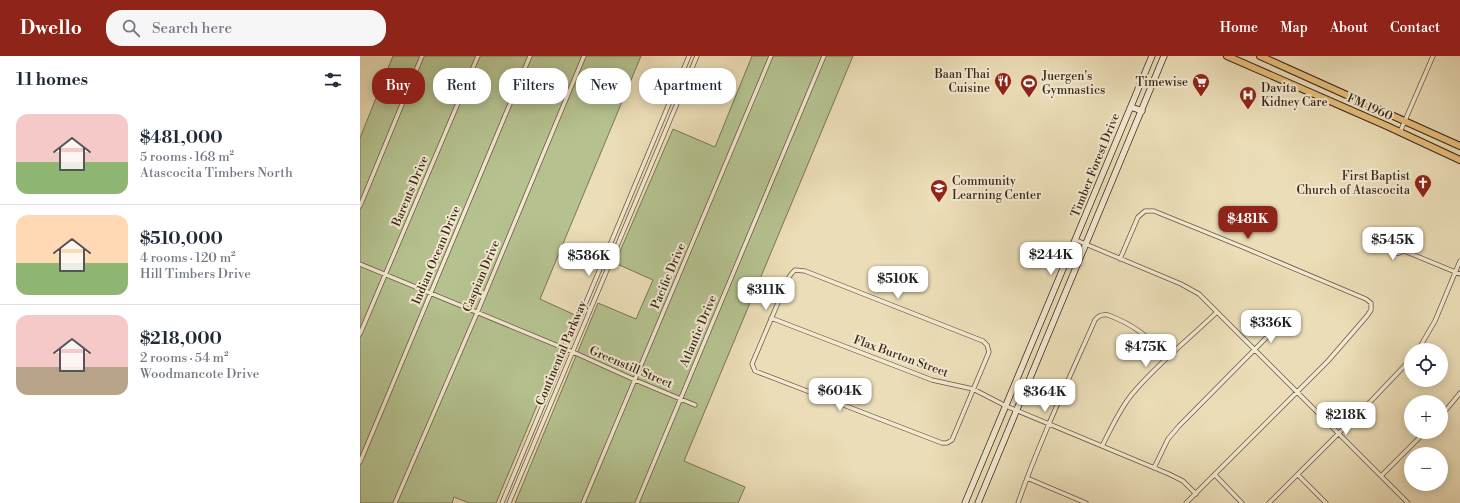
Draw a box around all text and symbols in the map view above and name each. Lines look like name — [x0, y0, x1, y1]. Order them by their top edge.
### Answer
search box — [106, 10, 386, 46]
text: Dwello — [20, 16, 82, 40]
icon: search — [120, 17, 142, 39]
text: Search here — [152, 19, 232, 38]
text: Home — [1220, 19, 1258, 37]
text: Map — [1280, 19, 1308, 37]
text: About — [1330, 19, 1368, 37]
text: Contact — [1390, 19, 1440, 37]
place label: Baan Thai Cuisine — [933, 67, 990, 96]
chip: Buy — [372, 68, 425, 104]
chip: Rent — [433, 68, 491, 104]
chip: Filters — [499, 68, 568, 104]
chip: New — [576, 68, 631, 104]
chip: Apartment — [639, 68, 736, 104]
text: 11 homes — [16, 69, 88, 91]
icon: filters — [322, 69, 344, 91]
place label: Juergen's Gymnastics — [1041, 69, 1105, 98]
restaurant icon: Baan Thai Cuisine — [993, 71, 1013, 96]
supermarket icon: Timewise — [1191, 72, 1211, 97]
sports icon: Juergen's Gymnastics — [1019, 73, 1039, 98]
place label: Timewise — [1136, 75, 1188, 90]
place label: Davita Kidney Care — [1261, 81, 1327, 110]
hospital icon: Davita Kidney Care — [1238, 85, 1258, 110]
street label: FM 1960 — [1345, 91, 1395, 124]
street label: Timber Forest Drive — [1068, 111, 1123, 219]
text: $481,000 — [140, 127, 223, 149]
icon: home — [48, 130, 96, 178]
text: 5 rooms · 168 m² — [140, 149, 234, 165]
street label: Barents Drive — [388, 154, 432, 230]
text: Atascocita Timbers North — [140, 165, 293, 181]
place label: First Baptist Church of Atascocita — [1297, 169, 1411, 198]
church icon: First Baptist Church of Atascocita — [1413, 173, 1433, 198]
place label: Community Learning Center — [952, 174, 1041, 203]
school or university icon: Community Learning Center — [929, 178, 949, 203]
street label: Indian Ocean Drive — [409, 204, 464, 307]
pin: $481K — [1220, 206, 1276, 240]
text: $481K — [1227, 211, 1269, 227]
pin: $545K — [1365, 227, 1421, 261]
text: $510,000 — [140, 228, 223, 250]
icon: home — [48, 231, 96, 279]
text: $545K — [1371, 232, 1415, 248]
street label: Caspian Drive — [460, 238, 503, 314]
street label: Pacific Drive — [648, 241, 689, 311]
pin: $244K — [1023, 242, 1079, 276]
pin: $586K — [561, 243, 617, 277]
text: $244K — [1029, 247, 1073, 263]
text: $586K — [568, 248, 610, 264]
text: 4 rooms · 120 m² — [140, 250, 236, 266]
text: Hill Timbers Drive — [140, 266, 251, 282]
pin: $510K — [870, 266, 926, 300]
text: $510K — [877, 271, 919, 287]
pin: $311K — [738, 277, 794, 311]
text: $311K — [747, 282, 785, 298]
street label: Atlantic Drive — [676, 293, 720, 370]
street label: Continental Parkway — [533, 298, 590, 408]
pin: $336K — [1243, 310, 1299, 344]
text: $336K — [1250, 315, 1292, 331]
text: $218,000 — [140, 328, 222, 350]
icon: home — [48, 331, 96, 379]
street label: Flax Burton Street — [851, 332, 951, 381]
pin: $475K — [1118, 334, 1174, 368]
text: $475K — [1125, 339, 1167, 355]
street label: Greenstill Street — [587, 343, 675, 392]
map controls — [1404, 343, 1448, 491]
button: locate — [1404, 343, 1448, 387]
text: 2 rooms · 54 m² — [140, 350, 229, 366]
text: Woodmancote Drive — [140, 366, 259, 382]
pin: $604K — [812, 378, 868, 412]
pin: $364K — [1017, 379, 1073, 413]
text: $604K — [818, 383, 862, 399]
text: $364K — [1023, 384, 1067, 400]
button: + — [1404, 395, 1448, 439]
pin: $218K — [1318, 402, 1374, 436]
text: $218K — [1326, 407, 1366, 423]
button: − — [1404, 447, 1448, 491]

